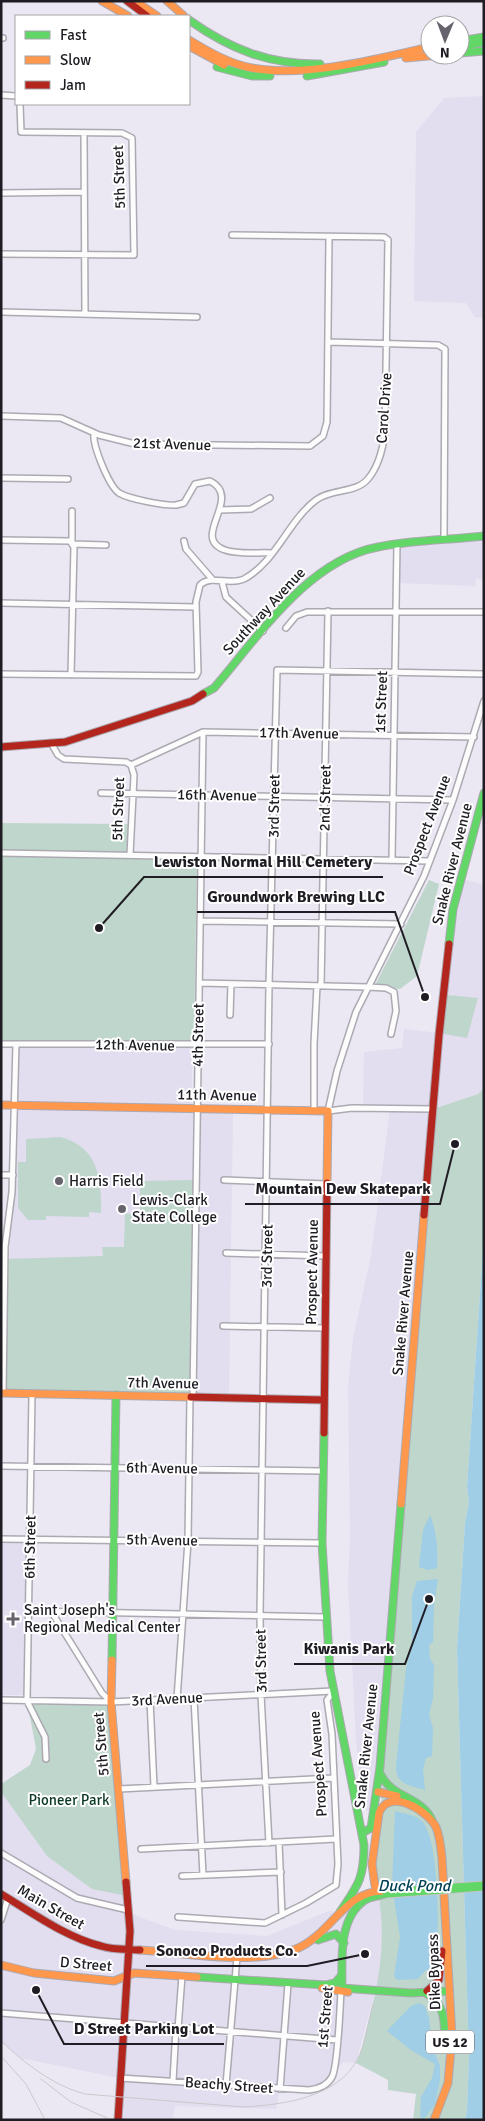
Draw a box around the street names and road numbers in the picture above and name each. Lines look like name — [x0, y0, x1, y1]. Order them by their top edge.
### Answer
street label: 5th Street — [109, 145, 129, 209]
street label: Carol Drive — [373, 372, 395, 444]
street label: 21st Avenue — [133, 434, 211, 454]
street label: Southway Avenue — [219, 564, 309, 658]
street label: 1st Street — [371, 671, 391, 733]
street label: 17th Avenue — [259, 723, 339, 743]
street label: 2nd Street — [315, 765, 335, 831]
street label: Prospect Avenue — [400, 772, 454, 878]
street label: 3rd Street — [264, 774, 284, 838]
street label: 5th Street — [108, 777, 128, 841]
street label: 16th Avenue — [177, 785, 257, 805]
street label: Snake River Avenue — [428, 801, 476, 927]
street label: 4th Street — [188, 1003, 208, 1067]
street label: 12th Avenue — [95, 1035, 175, 1055]
street label: 11th Avenue — [177, 1085, 257, 1105]
street label: Prospect Avenue — [302, 1219, 322, 1325]
street label: 3rd Street — [257, 1224, 277, 1288]
street label: Snake River Avenue — [389, 1250, 417, 1376]
street label: 7th Avenue — [127, 1373, 199, 1393]
street label: 6th Avenue — [126, 1458, 198, 1478]
street label: 6th Street — [20, 1515, 40, 1579]
street label: 5th Avenue — [126, 1530, 198, 1550]
street label: 3rd Street — [251, 1629, 271, 1693]
street label: Snake River Avenue — [351, 1683, 381, 1809]
street label: 3rd Avenue — [131, 1688, 203, 1710]
street label: 5th Street — [89, 1711, 113, 1777]
street label: Prospect Avenue — [305, 1711, 331, 1817]
street label: Main Street — [14, 1881, 88, 1933]
street label: Dike Bypass — [424, 1933, 444, 2010]
street label: D Street — [59, 1953, 113, 1975]
street label: 1st Street — [313, 1985, 337, 2049]
road number: US 12 — [426, 2030, 474, 2054]
street label: Beachy Street — [184, 2073, 274, 2097]

